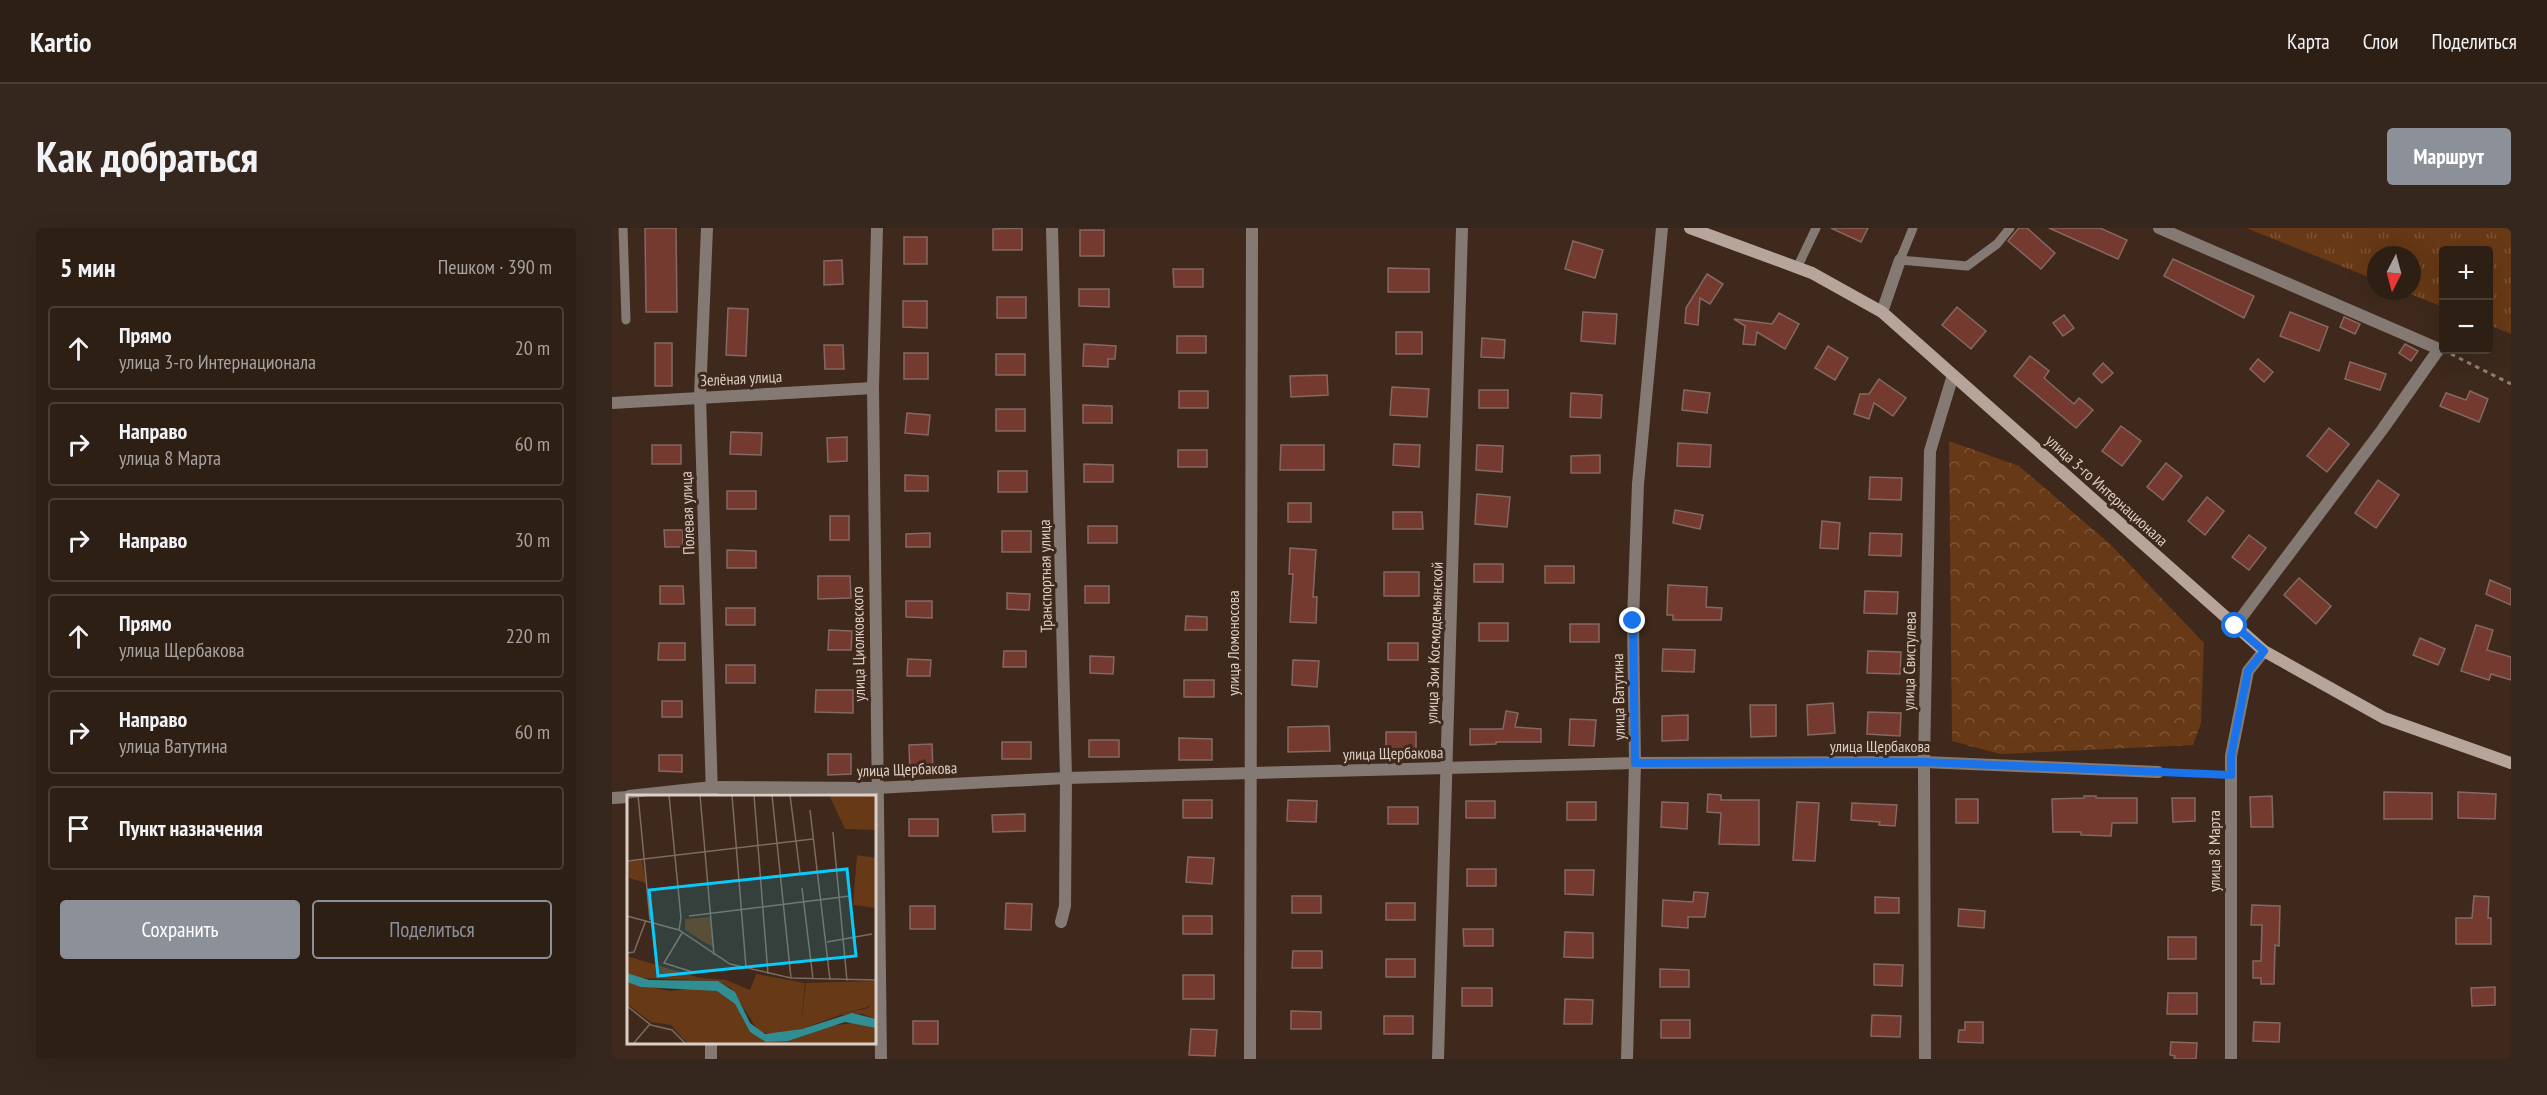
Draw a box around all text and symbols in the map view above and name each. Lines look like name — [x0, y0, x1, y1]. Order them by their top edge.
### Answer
text: Kartio — [30, 23, 92, 60]
text: Карта — [2287, 28, 2330, 55]
text: Слои — [2363, 28, 2398, 55]
text: Поделиться — [2431, 28, 2517, 55]
button: Маршрут — [2387, 128, 2511, 185]
text: Как добраться — [36, 129, 258, 184]
north arrow — [2367, 246, 2421, 300]
map controls — [2439, 246, 2493, 354]
button: + — [2439, 246, 2493, 300]
text: 5 мин — [60, 251, 115, 284]
text: Пешком · 390 m — [438, 254, 552, 280]
button: − — [2439, 300, 2493, 354]
text: Прямо — [119, 321, 172, 349]
icon: ahead — [62, 332, 95, 365]
text: 20 m — [515, 335, 550, 361]
text: улица 3-го Интернационала — [119, 349, 316, 375]
street label: Зелёная улица — [699, 366, 783, 390]
text: Направо — [119, 417, 187, 445]
icon: right — [62, 428, 95, 461]
street label: улица 3-го Интернационала — [2042, 430, 2172, 550]
text: 60 m — [515, 431, 550, 457]
text: улица 8 Марта — [119, 445, 221, 471]
street label: Полевая улица — [676, 471, 698, 555]
street label: Транспортная улица — [1034, 519, 1056, 633]
icon: right — [62, 524, 95, 557]
text: Направо — [119, 526, 187, 554]
text: 30 m — [515, 527, 550, 553]
street label: улица Зои Космодемьянской — [1421, 562, 1447, 724]
street label: улица Циолковского — [847, 586, 869, 702]
street label: улица Ломоносова — [1223, 590, 1243, 696]
route end — [1619, 607, 1645, 633]
text: Прямо — [119, 609, 172, 637]
street label: улица Свистулева — [1898, 611, 1920, 711]
route start — [2221, 612, 2247, 638]
icon: ahead — [62, 620, 95, 653]
text: 220 m — [506, 623, 550, 649]
text: улица Щербакова — [119, 637, 245, 663]
street label: улица Ватутина — [1607, 653, 1629, 741]
text: Направо — [119, 705, 187, 733]
icon: right — [62, 716, 95, 749]
text: 60 m — [515, 719, 550, 745]
text: улица Ватутина — [119, 733, 228, 759]
street label: улица Щербакова — [1830, 736, 1930, 756]
street label: улица Щербакова — [1343, 742, 1443, 764]
street label: улица Щербакова — [856, 757, 958, 781]
inset map — [627, 795, 876, 1044]
street label: улица 8 Марта — [2204, 810, 2224, 892]
icon: arrive — [62, 812, 95, 845]
text: Пункт назначения — [119, 814, 263, 842]
button: Сохранить — [60, 900, 300, 959]
button: Поделиться — [312, 900, 552, 959]

